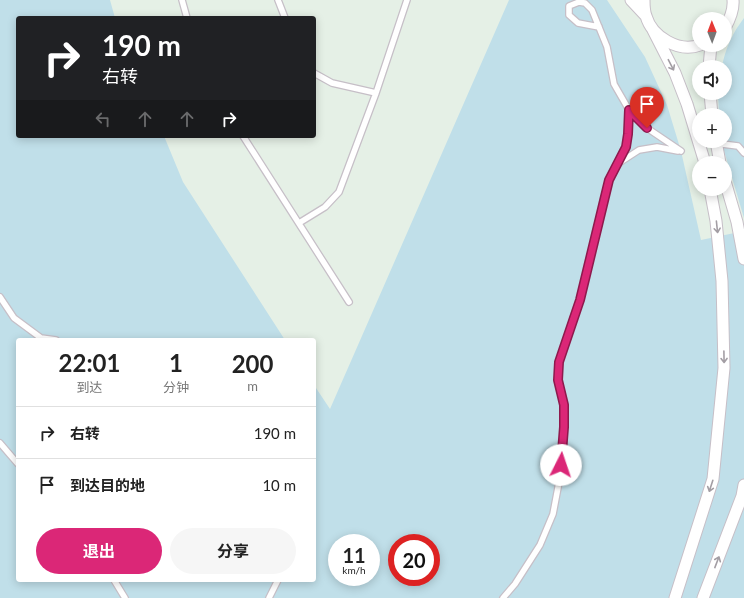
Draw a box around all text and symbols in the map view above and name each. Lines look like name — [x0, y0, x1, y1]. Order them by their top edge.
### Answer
north arrow — [692, 12, 732, 52]
map controls — [692, 12, 732, 196]
text: 190 m — [102, 28, 181, 62]
icon: right — [36, 32, 88, 84]
one-way arrow — [668, 58, 675, 70]
button: sound — [692, 60, 732, 100]
text: 右转 — [102, 65, 138, 87]
pin — [630, 87, 664, 128]
icon: arrive — [636, 93, 658, 115]
icon: left — [92, 108, 114, 130]
icon: ahead — [134, 108, 156, 130]
icon: ahead — [176, 108, 198, 130]
icon: right — [218, 108, 240, 130]
button: + — [692, 108, 732, 148]
button: − — [692, 156, 732, 196]
one-way arrow — [713, 220, 721, 233]
text: 22:01 — [59, 348, 120, 377]
text: 1 — [169, 348, 183, 377]
text: 200 — [232, 349, 273, 378]
one-way arrow — [720, 350, 728, 363]
text: m — [247, 378, 258, 394]
text: 到达 — [77, 379, 103, 395]
text: 分钟 — [163, 379, 189, 395]
icon: right — [36, 422, 58, 444]
text: 右转 — [70, 424, 100, 442]
text: 190 m — [254, 424, 296, 442]
position arrow — [540, 444, 582, 486]
icon: arrive — [36, 474, 58, 496]
text: 到达目的地 — [70, 476, 145, 494]
text: 10 m — [262, 476, 296, 494]
one-way arrow — [707, 480, 714, 493]
button: 退出 — [36, 528, 162, 574]
button: 分享 — [170, 528, 296, 574]
speed limit sign: 20 — [388, 534, 440, 586]
text: 11 — [342, 543, 366, 567]
one-way arrow — [714, 556, 722, 568]
text: km/h — [342, 564, 366, 576]

